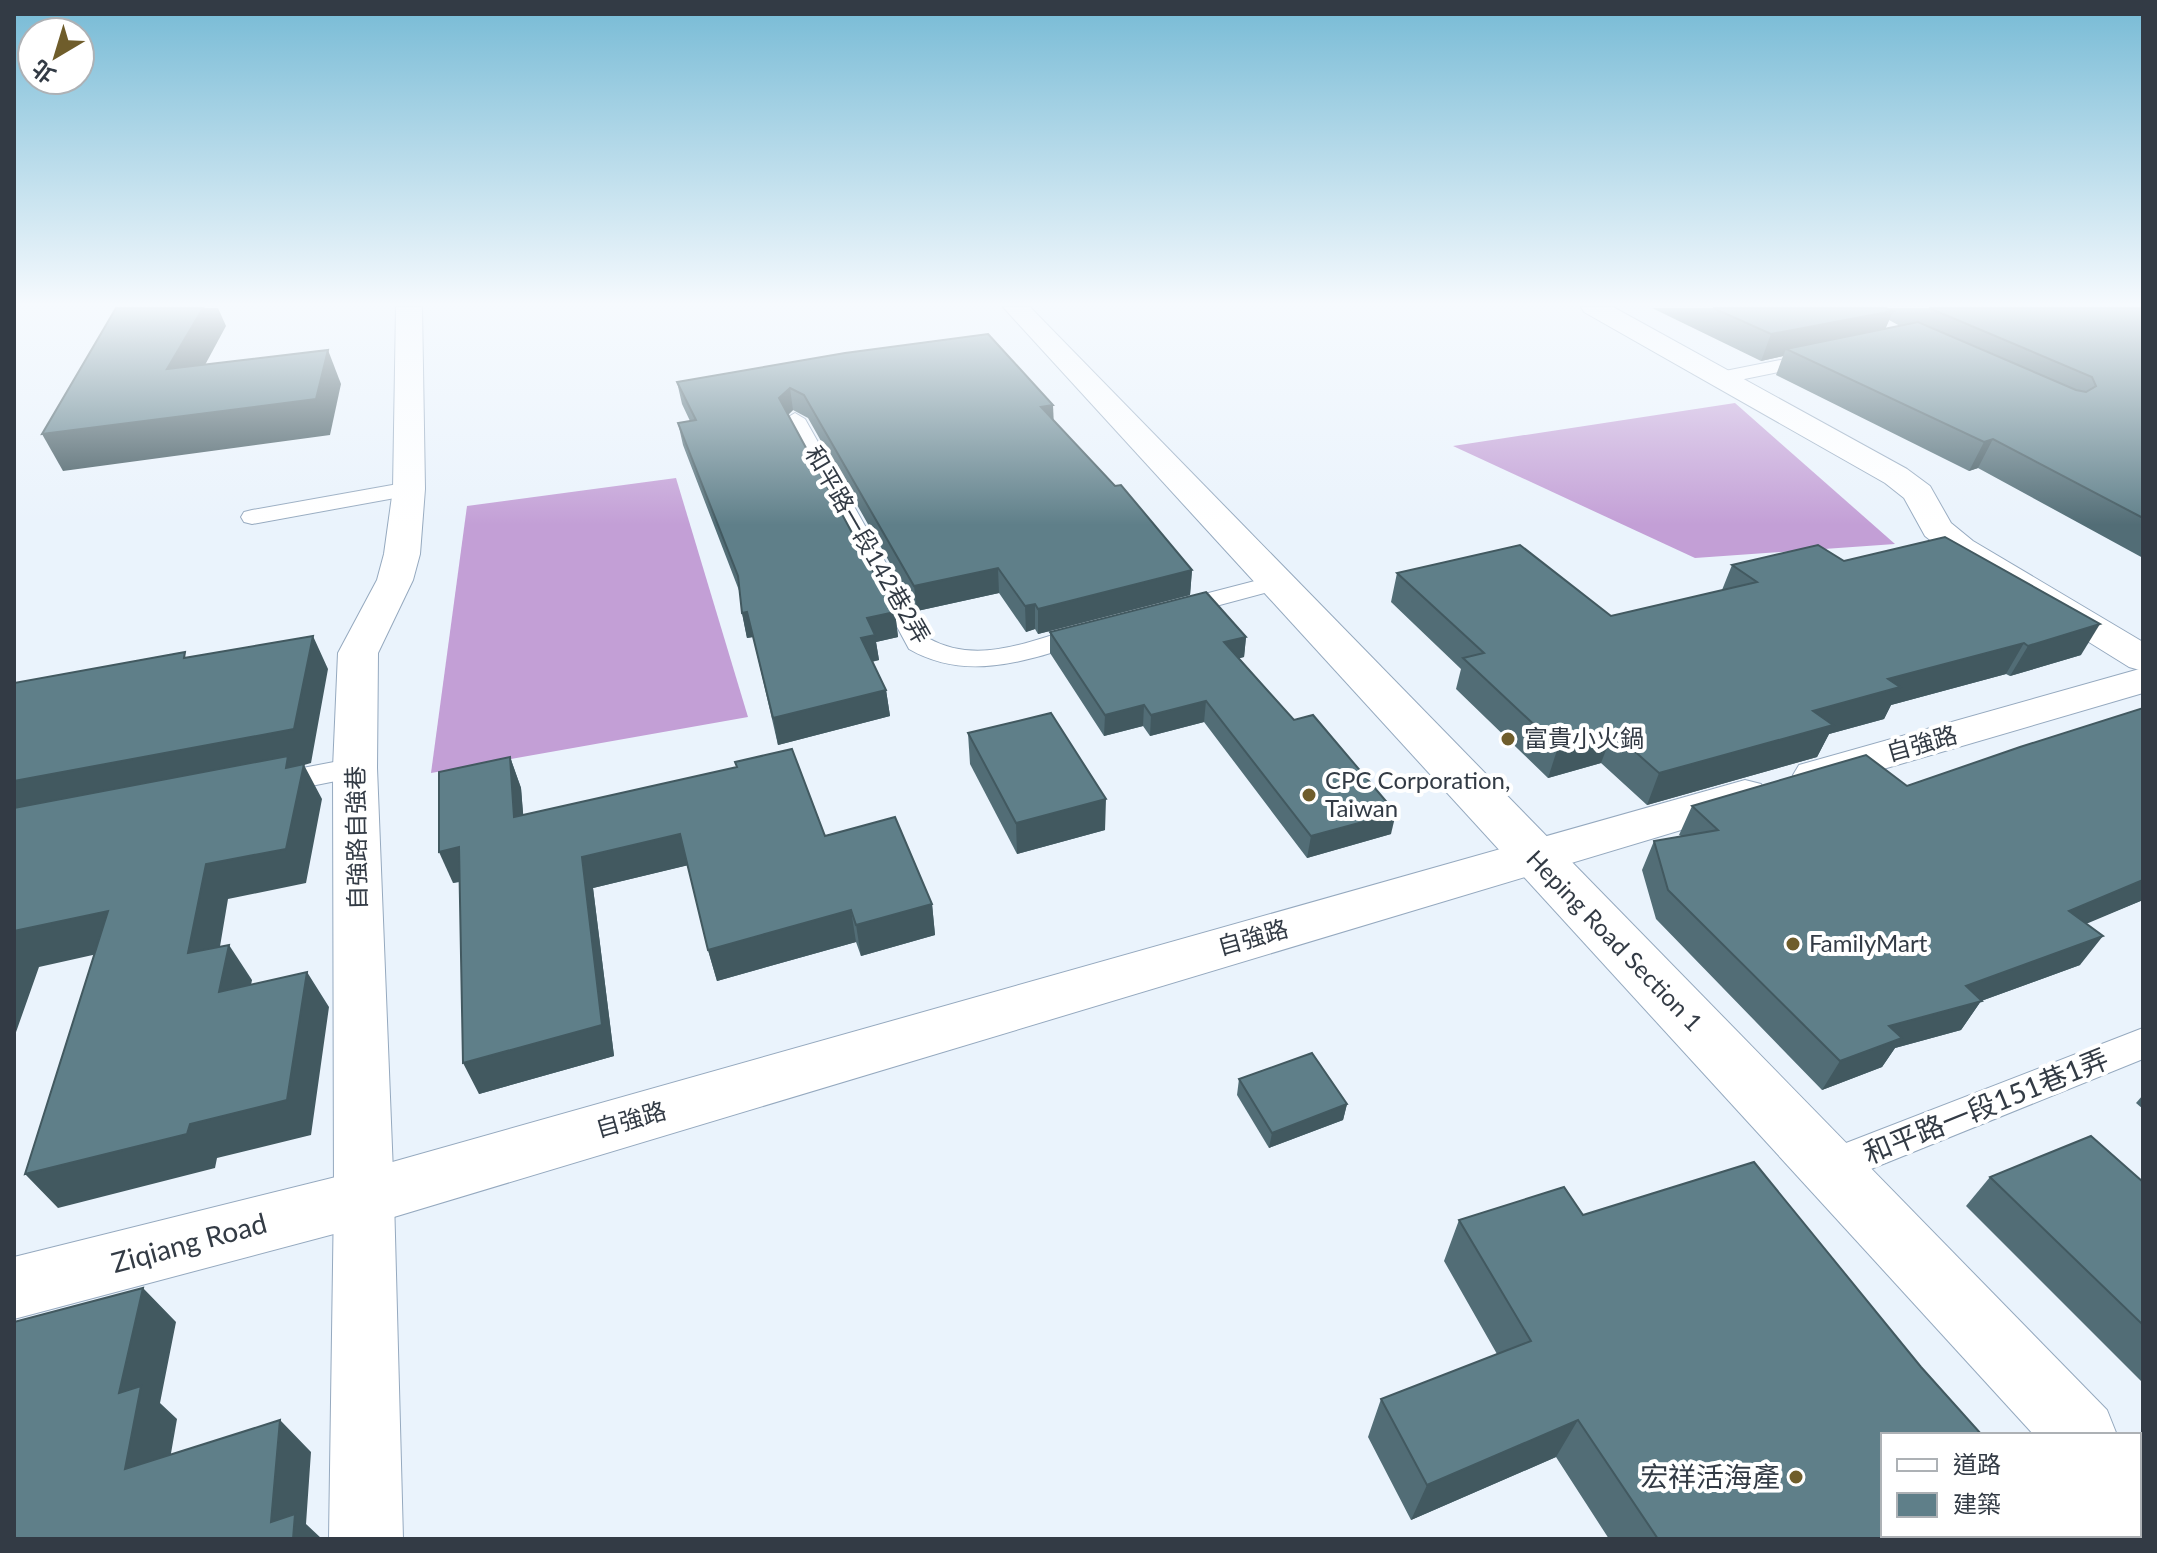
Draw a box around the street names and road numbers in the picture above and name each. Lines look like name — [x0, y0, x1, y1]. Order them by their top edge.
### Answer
street label: 和平路一段142巷2弄 — [800, 440, 937, 648]
street label: 自強路 — [1883, 719, 1960, 766]
street label: 自強路自強巷 — [340, 766, 371, 910]
street label: Heping Road Section 1 — [1521, 844, 1709, 1036]
street label: 自強路 — [1214, 913, 1291, 960]
street label: 和平路一段151巷1弄 — [1858, 1040, 2113, 1170]
street label: 自強路 — [592, 1095, 669, 1142]
street label: Ziqiang Road — [107, 1205, 270, 1279]

